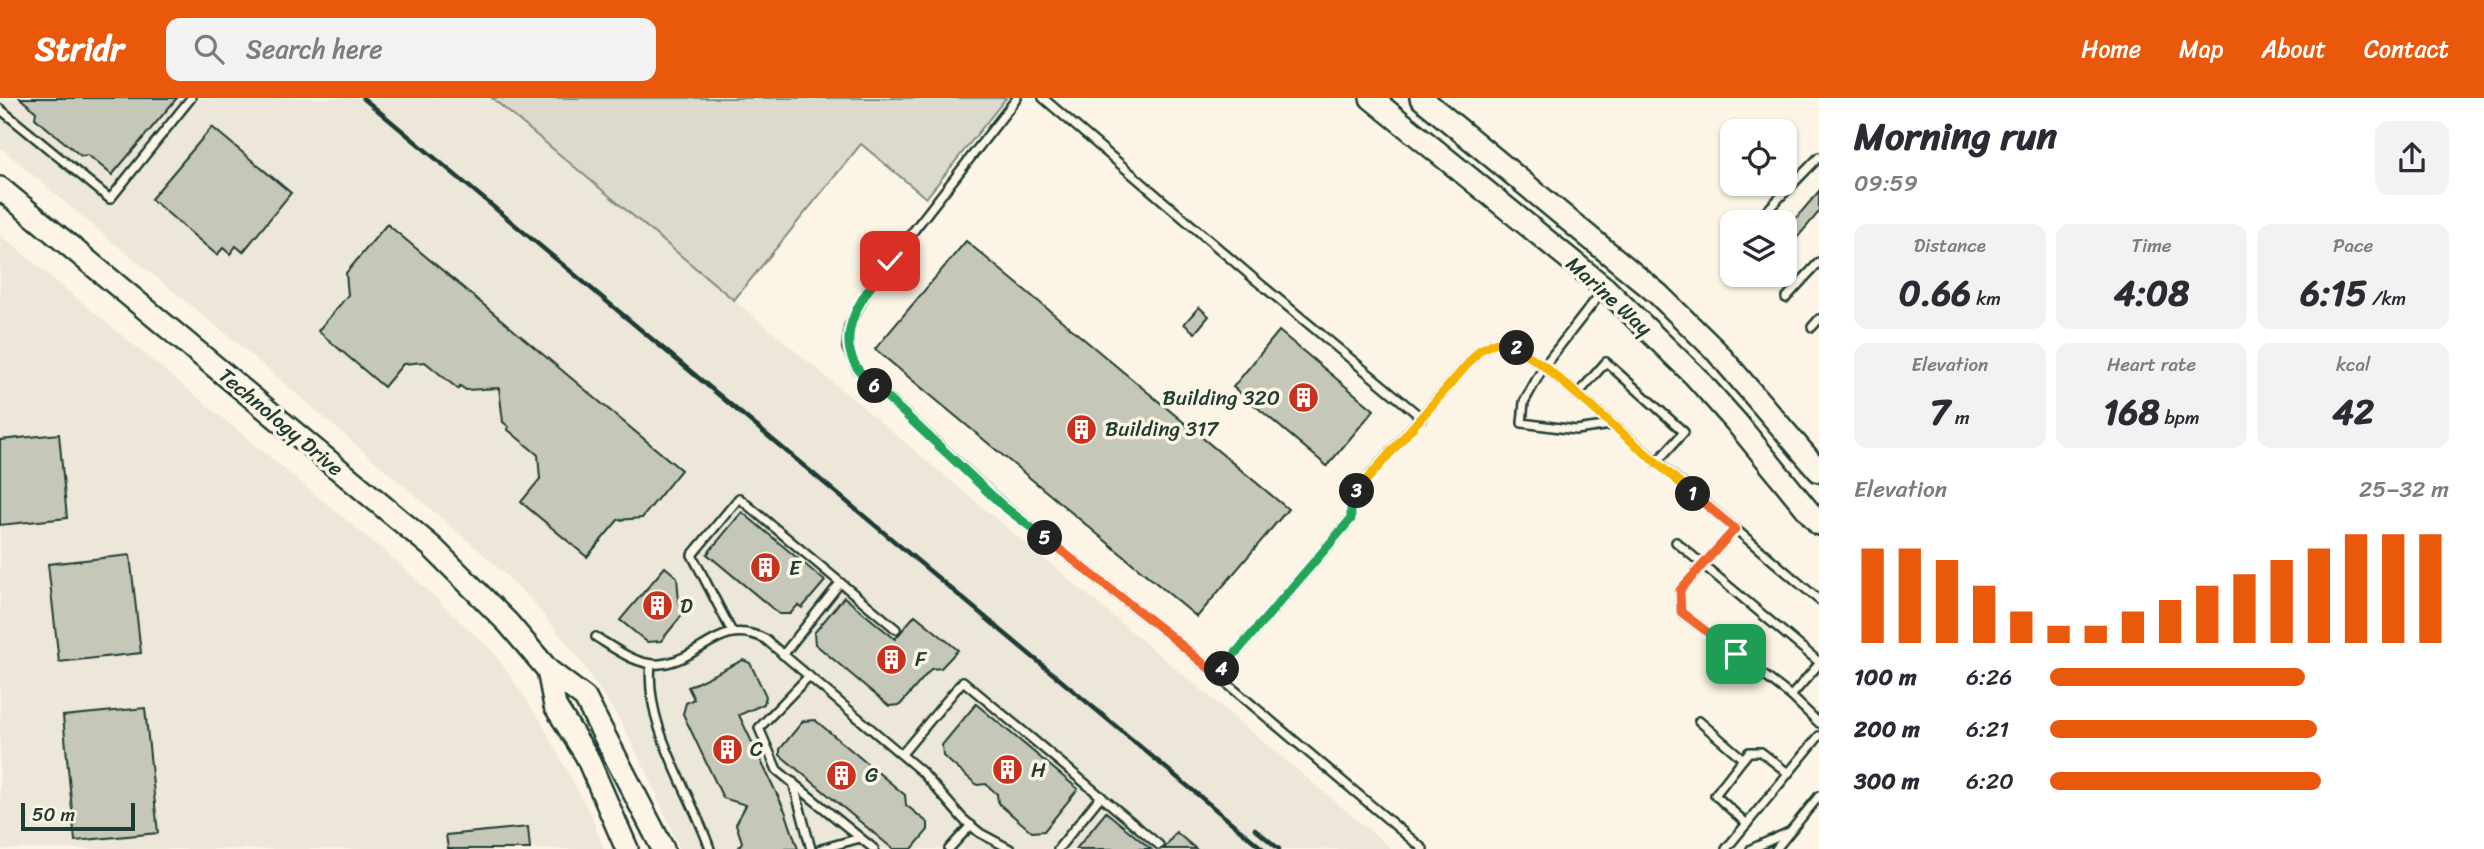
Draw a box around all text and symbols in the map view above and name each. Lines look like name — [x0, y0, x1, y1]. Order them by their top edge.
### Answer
search box — [166, 18, 656, 81]
text: Stridr — [35, 20, 124, 78]
text: Search here — [246, 26, 383, 72]
text: Home — [2081, 28, 2141, 70]
text: Map — [2179, 28, 2223, 70]
text: About — [2261, 28, 2326, 70]
text: Contact — [2364, 28, 2449, 70]
icon: search — [190, 30, 228, 68]
text: Morning run — [1854, 103, 2057, 170]
map controls — [1720, 119, 1797, 287]
button: locate — [1720, 119, 1797, 196]
button: share — [2375, 121, 2449, 195]
text: 09:59 — [1854, 163, 1918, 204]
button: layers — [1720, 210, 1797, 287]
text: Distance — [1914, 229, 1986, 262]
text: Time — [2131, 229, 2172, 262]
text: Pace — [2333, 229, 2373, 262]
pin — [860, 231, 920, 291]
icon: check — [871, 242, 909, 280]
street label: Marine Way — [1557, 246, 1661, 346]
text: 0.66 — [1899, 262, 1971, 324]
text: 4:08 — [2114, 262, 2189, 324]
text: 6:15 — [2300, 262, 2367, 324]
text: km — [1971, 282, 2001, 315]
text: /km — [2367, 282, 2406, 315]
pin: 2 — [1500, 330, 1534, 366]
text: 2 — [1511, 331, 1522, 364]
text: Elevation — [1911, 348, 1988, 381]
text: Heart rate — [2107, 348, 2196, 381]
text: kcal — [2336, 348, 2370, 381]
street label: Technology Drive — [209, 358, 353, 486]
pin: 6 — [858, 368, 892, 404]
text: 6 — [869, 369, 880, 402]
place label: Building 320 — [1162, 379, 1280, 417]
building icon: Building 320 — [1286, 381, 1320, 415]
text: 7 — [1930, 381, 1950, 443]
text: 168 — [2103, 381, 2160, 443]
text: 42 — [2332, 381, 2374, 443]
text: m — [1950, 401, 1970, 434]
text: bpm — [2160, 401, 2200, 434]
place label: Building 317 — [1105, 410, 1220, 448]
building icon: Building 317 — [1065, 412, 1099, 446]
text: Elevation — [1854, 469, 1947, 510]
text: 25–32 m — [2359, 469, 2449, 510]
pin: 3 — [1340, 474, 1374, 508]
text: 3 — [1351, 474, 1362, 507]
pin: 1 — [1676, 476, 1710, 512]
text: 1 — [1688, 477, 1697, 510]
pin: 5 — [1028, 520, 1062, 556]
text: 5 — [1039, 521, 1050, 554]
place label: E — [789, 549, 802, 587]
building icon: E — [749, 551, 783, 585]
place label: D — [680, 587, 693, 625]
building icon: D — [640, 589, 674, 623]
pin — [1706, 624, 1766, 684]
icon: arrive — [1717, 635, 1755, 673]
place label: F — [915, 640, 928, 678]
building icon: F — [875, 642, 909, 676]
pin: 4 — [1204, 652, 1240, 686]
text: 4 — [1216, 652, 1227, 685]
text: 100 m — [1854, 657, 1917, 698]
text: 6:26 — [1966, 657, 2012, 698]
text: 200 m — [1854, 709, 1920, 750]
text: 6:21 — [1966, 709, 2009, 750]
place label: C — [750, 730, 763, 768]
building icon: C — [710, 732, 744, 766]
place label: H — [1031, 751, 1046, 789]
building icon: H — [991, 753, 1025, 787]
place label: G — [865, 756, 878, 794]
building icon: G — [825, 758, 859, 792]
text: 300 m — [1854, 761, 1919, 802]
text: 6:20 — [1966, 761, 2014, 802]
text: 50 m — [32, 798, 75, 831]
scale bar — [21, 800, 135, 832]

